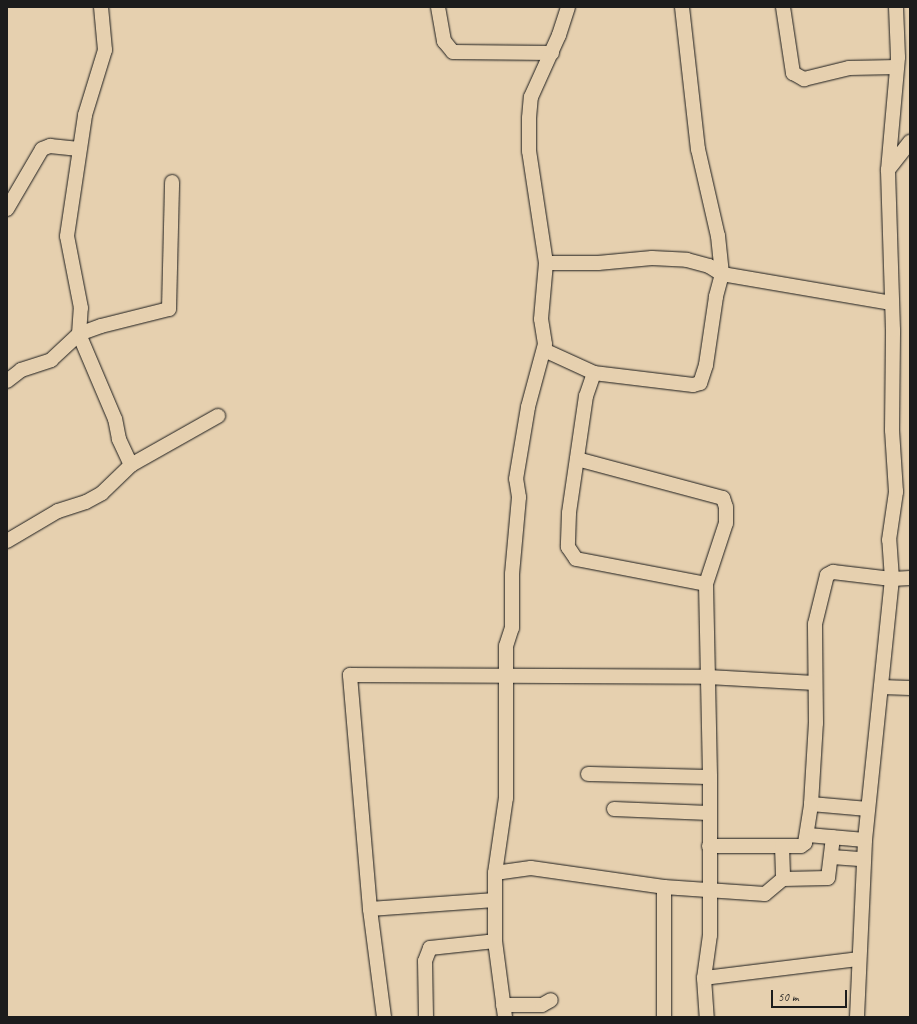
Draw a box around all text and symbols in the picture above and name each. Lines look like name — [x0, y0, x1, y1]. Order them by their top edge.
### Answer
scale bar — [773, 982, 849, 1008]
text: 50 m — [778, 989, 798, 1005]

